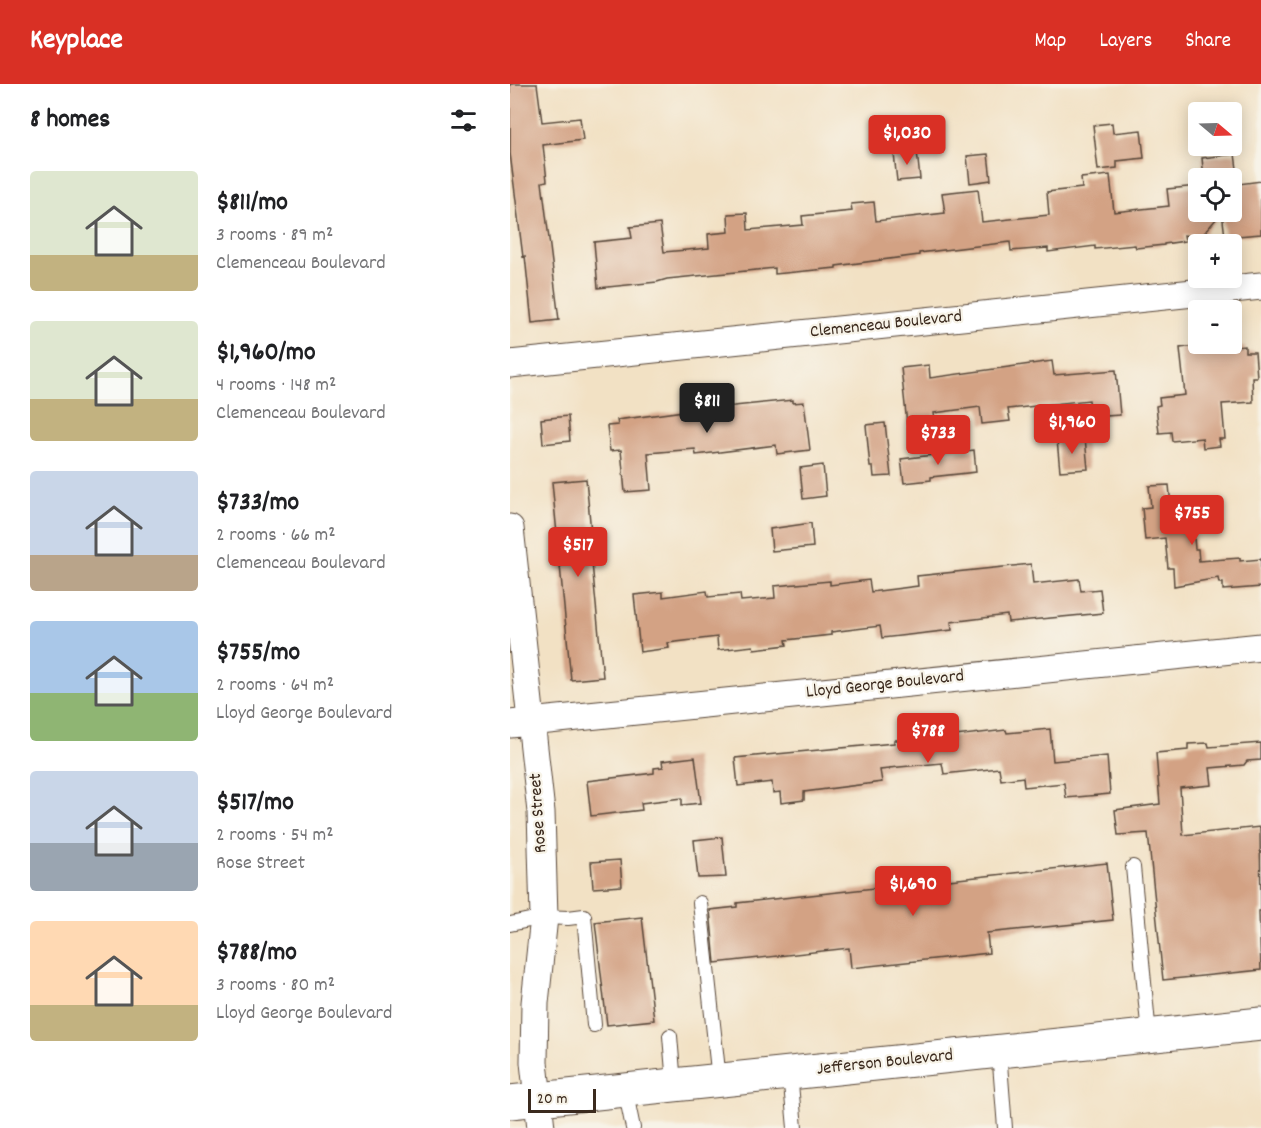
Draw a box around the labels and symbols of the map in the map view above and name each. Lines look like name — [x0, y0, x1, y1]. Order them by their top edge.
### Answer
north arrow — [1188, 102, 1242, 156]
pin: $1,030 — [858, 115, 956, 166]
street label: Clemenceau Boulevard — [809, 305, 963, 345]
pin: $811 — [671, 383, 743, 434]
pin: $1,960 — [1023, 404, 1121, 455]
pin: $733 — [902, 415, 974, 466]
pin: $755 — [1156, 495, 1228, 546]
pin: $517 — [542, 527, 614, 578]
street label: Lloyd George Boulevard — [805, 664, 965, 706]
pin: $788 — [892, 713, 964, 764]
street label: Rose Street — [524, 772, 554, 854]
pin: $1,690 — [864, 866, 962, 917]
street label: Jefferson Boulevard — [816, 1043, 954, 1083]
scale bar — [528, 1086, 596, 1114]

